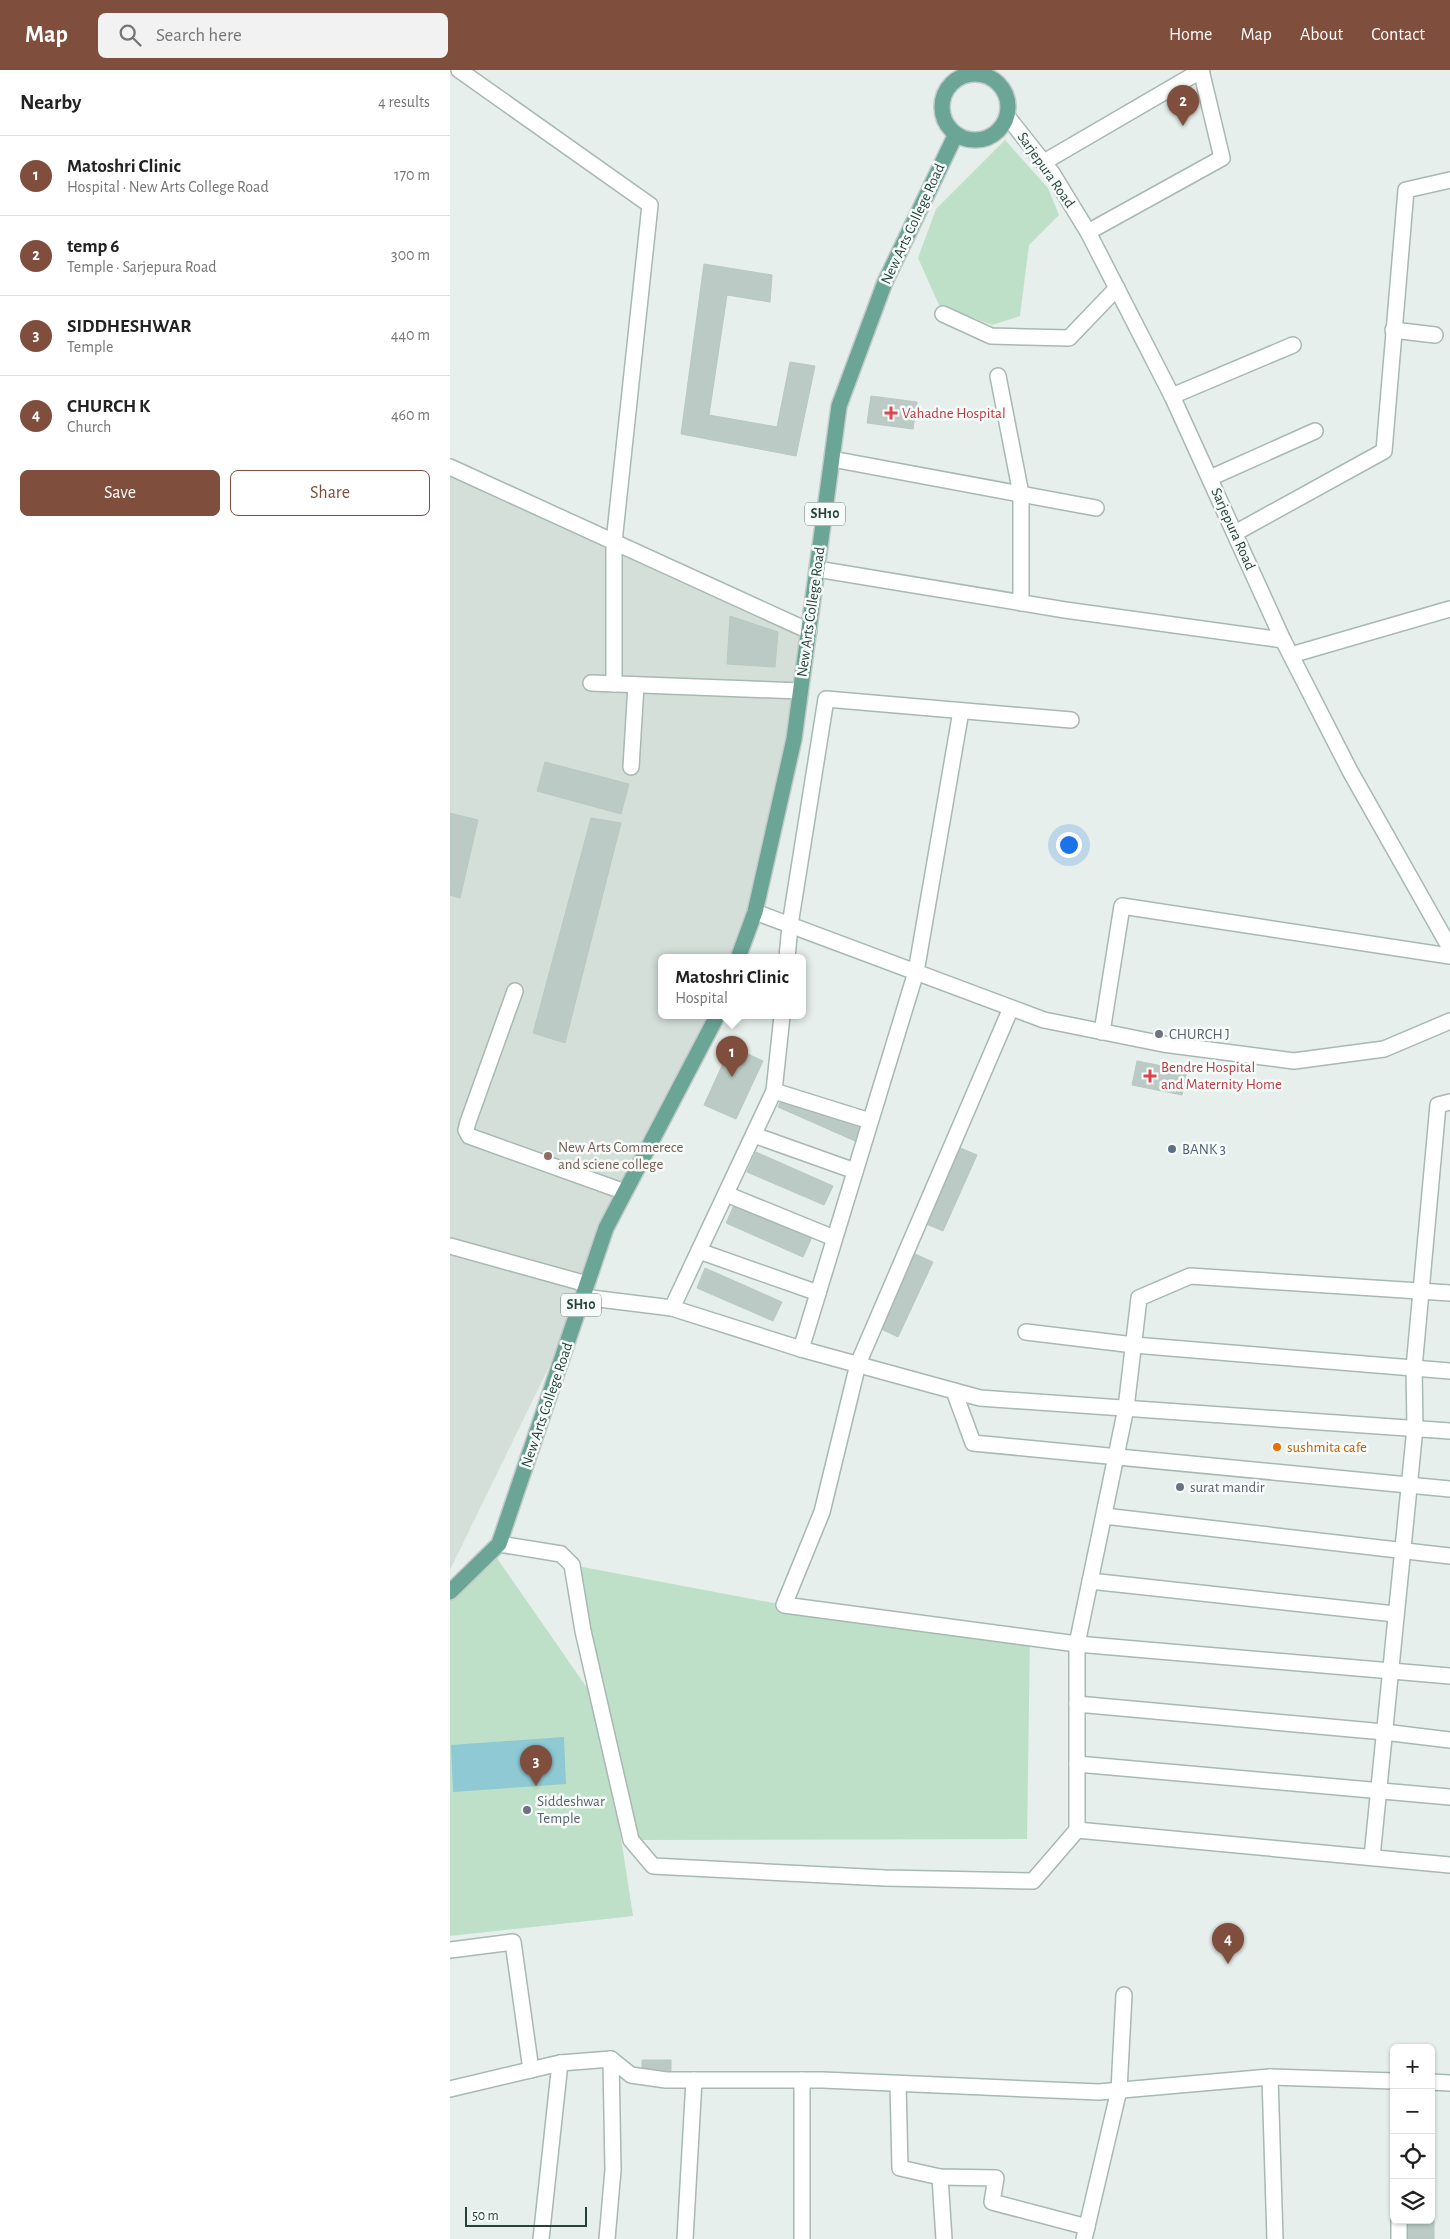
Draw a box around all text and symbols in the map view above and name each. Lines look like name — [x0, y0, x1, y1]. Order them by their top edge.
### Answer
search box — [98, 13, 448, 58]
icon: search — [116, 21, 144, 49]
text: Map — [25, 23, 68, 47]
text: Search here — [156, 26, 242, 45]
text: Home — [1169, 26, 1212, 44]
text: Map — [1240, 26, 1272, 44]
text: About — [1300, 26, 1343, 44]
text: Contact — [1371, 26, 1425, 44]
pin: 2 — [1167, 85, 1199, 126]
text: Nearby — [20, 92, 81, 113]
text: 4 results — [378, 94, 430, 110]
street label: Sarjepura Road — [1015, 130, 1078, 211]
text: Matoshri Clinic — [67, 157, 181, 176]
street label: New Arts College Road — [878, 161, 948, 287]
text: 1 — [33, 167, 39, 183]
text: 170 m — [394, 167, 430, 183]
text: Hospital · New Arts College Road — [67, 179, 269, 195]
text: temp 6 — [67, 237, 119, 256]
text: 2 — [32, 247, 40, 263]
text: 300 m — [391, 247, 430, 263]
text: Temple · Sarjepura Road — [67, 259, 217, 275]
text: SIDDHESHWAR — [67, 317, 191, 336]
text: 3 — [33, 327, 39, 343]
text: 440 m — [391, 327, 430, 343]
text: Temple — [67, 339, 113, 355]
text: CHURCH K — [67, 397, 150, 416]
marker: Vahadne Hospital — [884, 406, 898, 420]
place label: Vahadne Hospital — [902, 406, 1006, 421]
text: 4 — [32, 407, 40, 423]
text: 460 m — [391, 407, 430, 423]
text: Church — [67, 419, 111, 435]
button: Save — [20, 470, 220, 516]
button: Share — [230, 470, 430, 516]
street label: Sarjepura Road — [1208, 486, 1258, 573]
road number: SH10 — [805, 502, 845, 526]
street label: New Arts College Road — [794, 546, 828, 678]
your location — [1056, 832, 1082, 858]
popup — [658, 954, 806, 1019]
text: Matoshri Clinic — [675, 968, 789, 987]
text: Hospital — [675, 990, 728, 1006]
place label: CHURCH J — [1169, 1027, 1230, 1042]
marker: CHURCH J — [1153, 1028, 1165, 1040]
pin: 1 — [716, 1036, 748, 1077]
place label: Bendre Hospital and Maternity Home — [1161, 1060, 1282, 1092]
marker: Bendre Hospital and Maternity Home — [1143, 1069, 1157, 1083]
place label: New Arts Commerece and sciene college — [558, 1140, 684, 1172]
place label: BANK 3 — [1182, 1142, 1226, 1157]
marker: BANK 3 — [1166, 1143, 1178, 1155]
marker: New Arts Commerece and sciene college — [542, 1150, 554, 1162]
road number: SH10 — [561, 1294, 601, 1316]
street label: New Arts College Road — [519, 1340, 576, 1469]
place label: sushmita cafe — [1287, 1440, 1367, 1455]
marker: sushmita cafe — [1271, 1441, 1283, 1453]
place label: surat mandir — [1190, 1480, 1265, 1495]
marker: surat mandir — [1174, 1481, 1186, 1493]
pin: 3 — [520, 1745, 552, 1786]
place label: Siddeshwar Temple — [537, 1794, 605, 1826]
marker: Siddeshwar Temple — [521, 1804, 533, 1816]
pin: 4 — [1212, 1923, 1244, 1964]
map controls — [1390, 2044, 1435, 2224]
button: + — [1390, 2044, 1435, 2089]
button: − — [1390, 2089, 1435, 2134]
button: locate — [1390, 2134, 1435, 2179]
button: layers — [1390, 2179, 1435, 2224]
scale bar — [465, 2204, 588, 2227]
text: 50 m — [472, 2209, 499, 2223]

